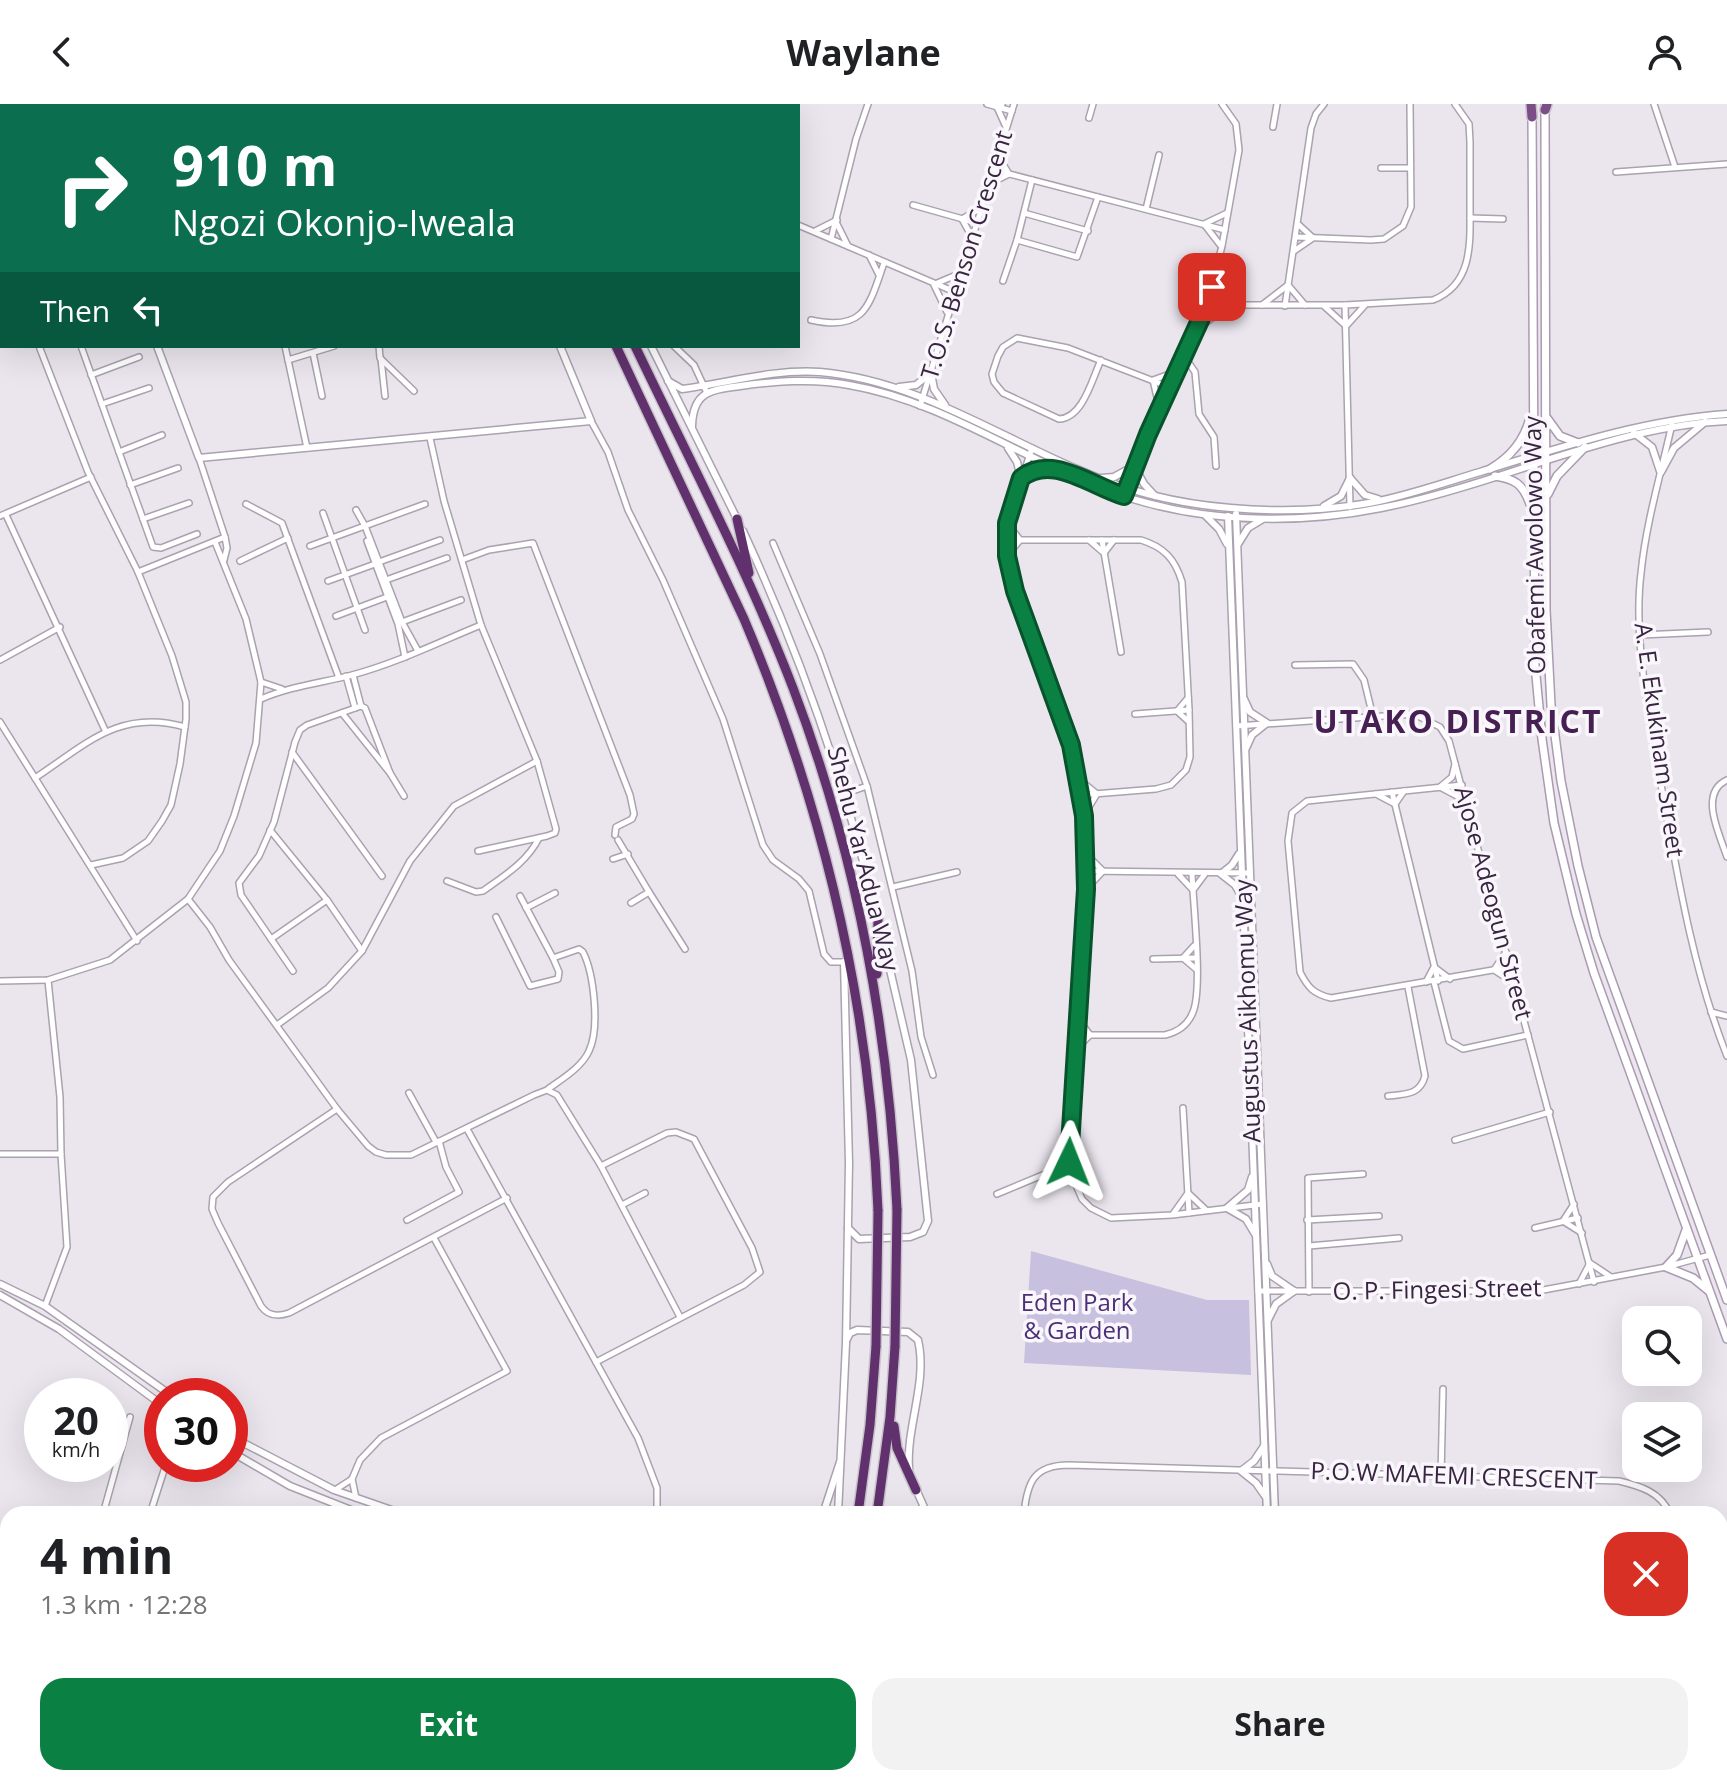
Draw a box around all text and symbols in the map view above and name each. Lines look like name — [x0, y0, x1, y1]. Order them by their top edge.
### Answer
text: Waylane — [786, 28, 941, 77]
icon: back — [40, 30, 84, 74]
icon: person — [1643, 30, 1687, 74]
text: 910 m — [172, 126, 338, 202]
street label: T.O.S. Benson Crescent — [912, 126, 1019, 383]
icon: right — [40, 136, 144, 240]
text: Ngozi Okonjo-Iweala — [172, 198, 516, 247]
pin — [1178, 253, 1246, 321]
icon: arrive — [1190, 265, 1234, 309]
icon: left — [126, 288, 170, 332]
text: Then — [40, 290, 110, 331]
street label: Obafemi Awolowo Way — [1515, 415, 1552, 674]
street label: A. E. Ekukinam Street — [1628, 620, 1693, 859]
district label: UTAKO DISTRICT — [1314, 699, 1602, 742]
street label: Shehu Yar'Adua Way — [821, 743, 909, 975]
street label: Ajose Adeogun Street — [1447, 782, 1541, 1023]
street label: Augustus Aikhomu Way — [1225, 878, 1268, 1143]
position arrow — [1027, 1120, 1111, 1204]
street label: O. P. Fingesi Street — [1332, 1270, 1542, 1307]
park label: Eden Park & Garden — [1021, 1285, 1134, 1346]
map controls — [1622, 1306, 1702, 1482]
button: search — [1622, 1306, 1702, 1386]
speed limit sign: 30 — [144, 1378, 248, 1482]
text: 20 — [53, 1392, 99, 1447]
button: layers — [1622, 1402, 1702, 1482]
text: km/h — [52, 1436, 100, 1463]
street label: P.O.W MAFEMI CRESCENT — [1310, 1453, 1598, 1496]
text: 4 min — [40, 1523, 173, 1588]
button: close — [1604, 1532, 1688, 1616]
text: 1.3 km · 12:28 — [40, 1586, 208, 1622]
button: Exit — [40, 1678, 856, 1770]
button: Share — [872, 1678, 1688, 1770]

